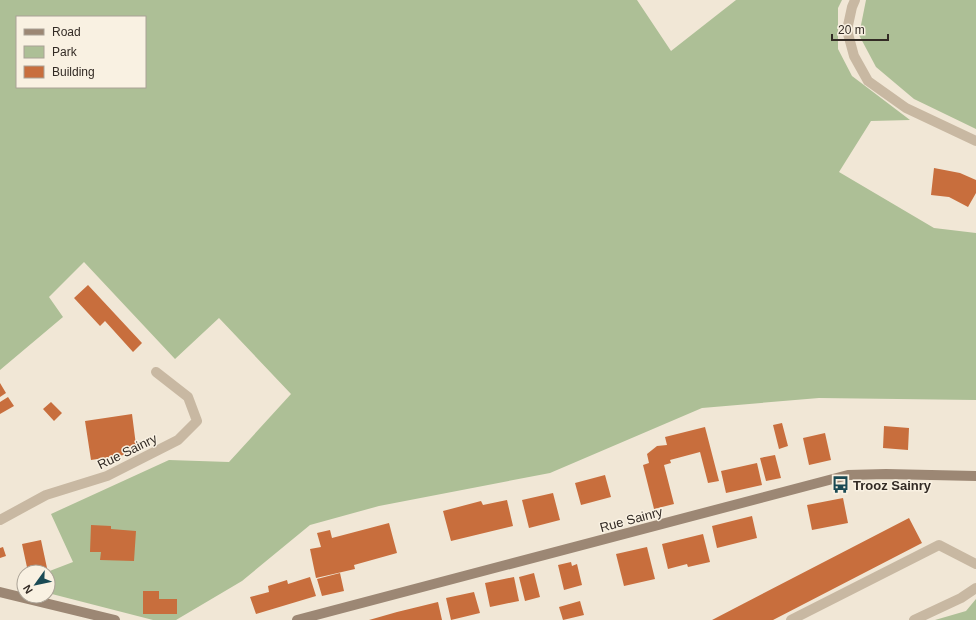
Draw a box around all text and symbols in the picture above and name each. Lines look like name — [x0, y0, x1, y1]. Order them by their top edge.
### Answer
legend — [16, 16, 146, 88]
scale bar — [832, 16, 888, 42]
text: 20 m — [838, 23, 865, 37]
text: Road — [52, 25, 81, 39]
text: Park — [52, 45, 78, 59]
text: Building — [52, 65, 95, 79]
street label: Rue Sainry — [95, 430, 160, 472]
bus stop icon: Trooz Sainry — [830, 475, 850, 495]
place label: Trooz Sainry — [853, 478, 932, 493]
street label: Rue Sainry — [598, 504, 665, 535]
north arrow — [16, 564, 56, 604]
text: N — [20, 583, 35, 596]

